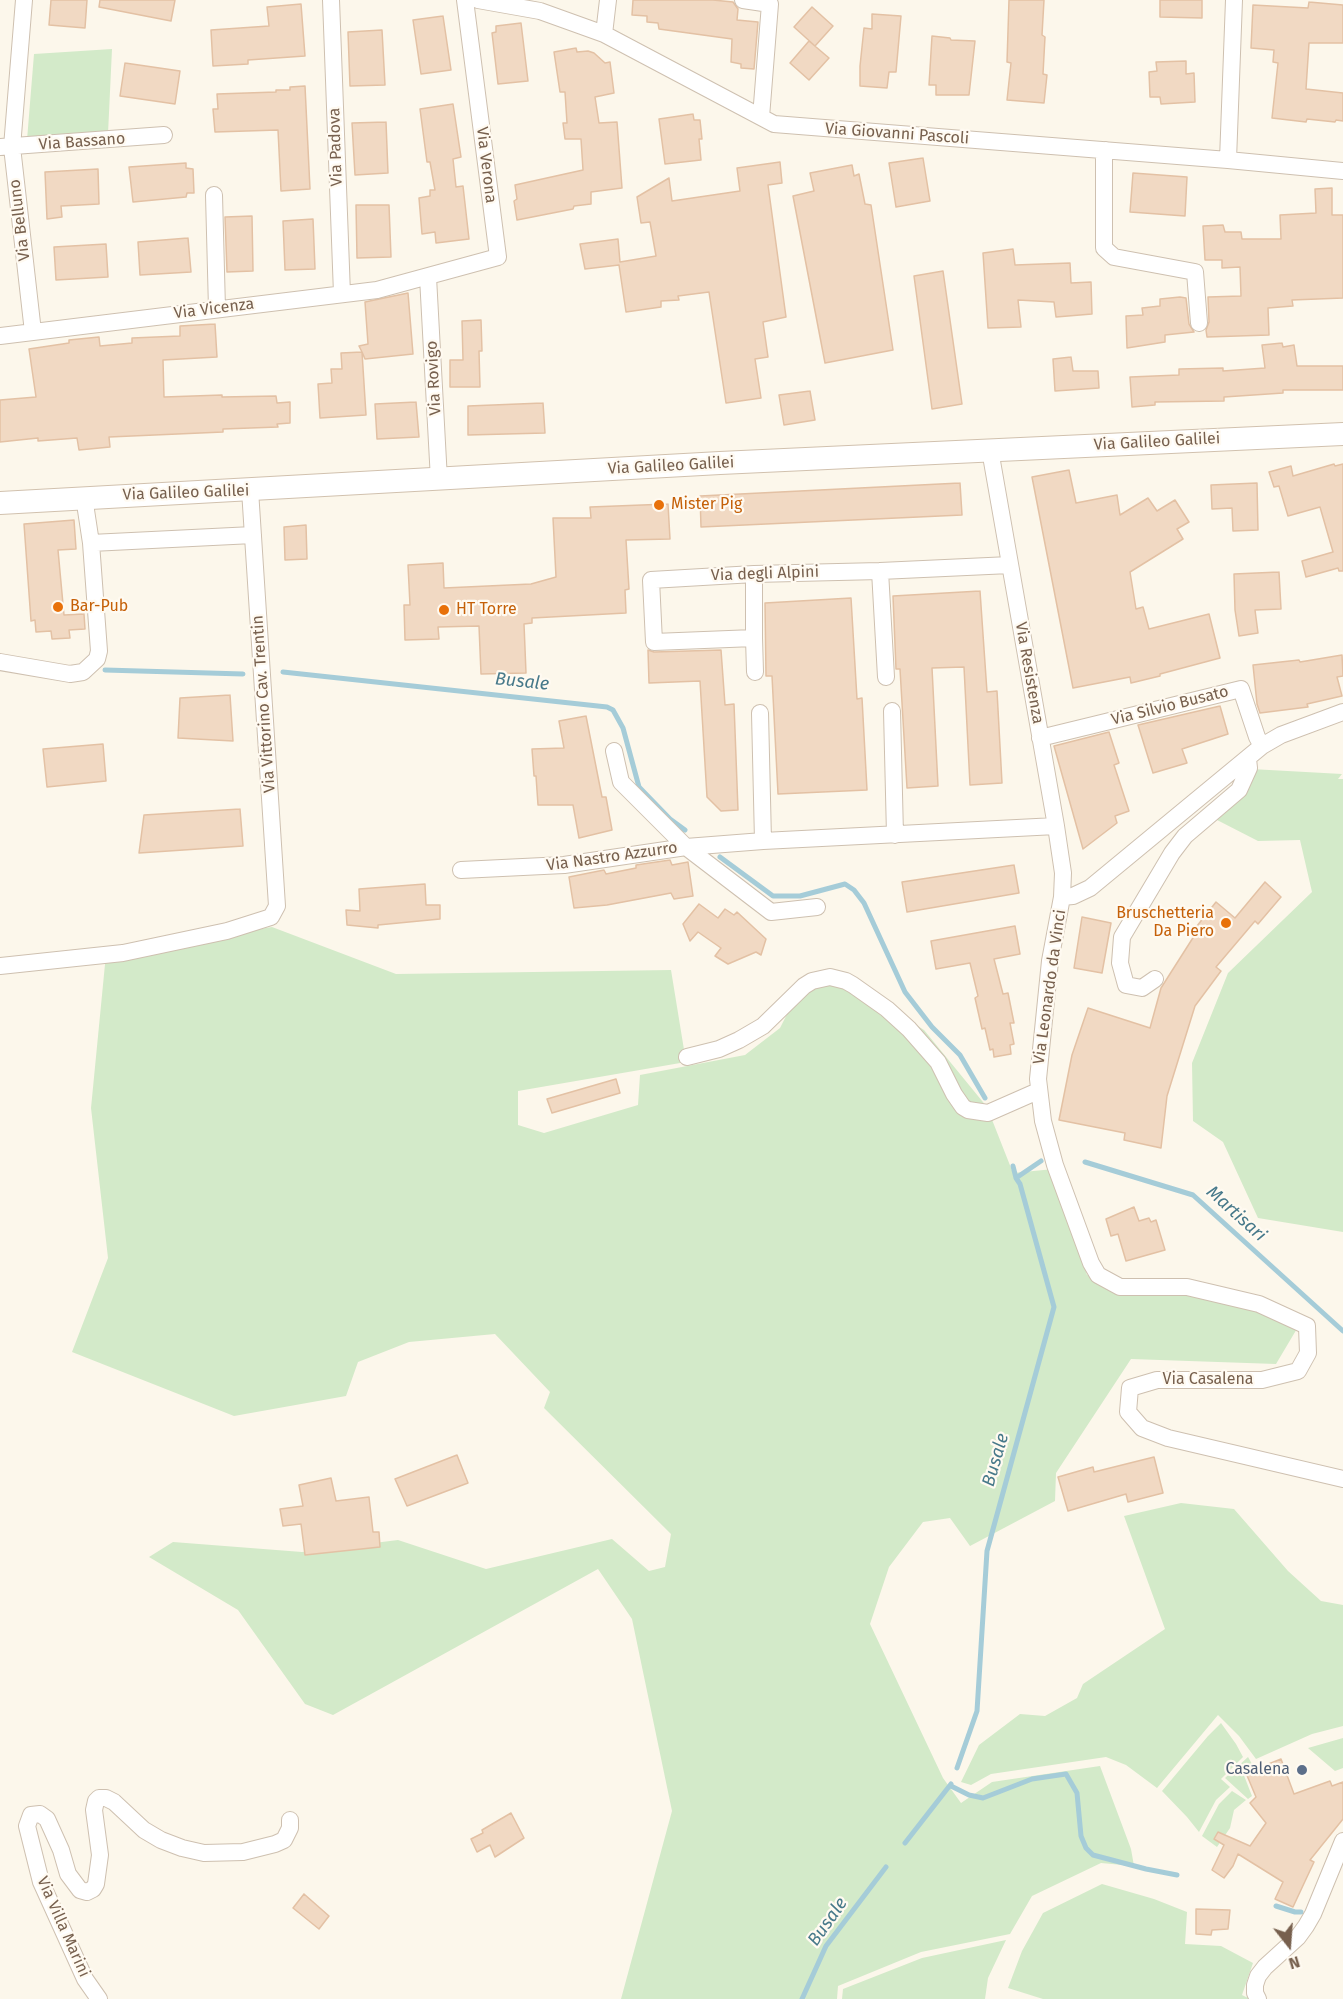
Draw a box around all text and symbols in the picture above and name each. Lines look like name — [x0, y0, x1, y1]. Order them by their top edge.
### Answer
street label: Via Padova — [325, 107, 347, 187]
street label: Via Giovanni Pascoli — [824, 119, 970, 149]
street label: Via Verona — [472, 126, 500, 204]
street label: Via Bassano — [38, 129, 126, 155]
street label: Via Belluno — [5, 178, 35, 262]
street label: Via Vicenza — [173, 295, 255, 323]
street label: Via Rovigo — [422, 340, 446, 416]
street label: Via Galileo Galilei — [1093, 429, 1221, 455]
street label: Via Galileo Galilei — [607, 453, 735, 479]
street label: Via Galileo Galilei — [122, 481, 250, 505]
place label: Mister Pig — [671, 495, 742, 515]
marker: Mister Pig — [652, 498, 666, 512]
street label: Via degli Alpini — [711, 563, 819, 585]
place label: Bar-Pub — [70, 597, 128, 617]
marker: Bar-Pub — [51, 600, 65, 614]
place label: HT Torre — [456, 600, 517, 620]
marker: HT Torre — [437, 603, 451, 617]
street label: Via Vittorino Cav. Trentin — [248, 615, 280, 793]
street label: Via Resistenza — [1011, 621, 1047, 725]
water label: Busale — [494, 668, 550, 696]
street label: Via Silvio Busato — [1109, 682, 1231, 730]
street label: Via Nastro Azzurro — [545, 838, 679, 876]
place label: Bruschetteria Da Piero — [1116, 904, 1214, 942]
street label: Via Leonardo da Vinci — [1030, 908, 1070, 1066]
marker: Bruschetteria Da Piero — [1219, 916, 1233, 930]
water label: Martisari — [1202, 1182, 1270, 1246]
street label: Via Casalena — [1163, 1370, 1253, 1390]
water label: Busale — [978, 1431, 1014, 1489]
place label: Casalena — [1225, 1760, 1290, 1780]
marker: Casalena — [1295, 1763, 1309, 1777]
street label: Via Villa Marini — [32, 1874, 94, 1980]
water label: Busale — [804, 1894, 852, 1950]
north arrow — [1259, 1915, 1319, 1975]
text: N — [1287, 1952, 1302, 1973]

